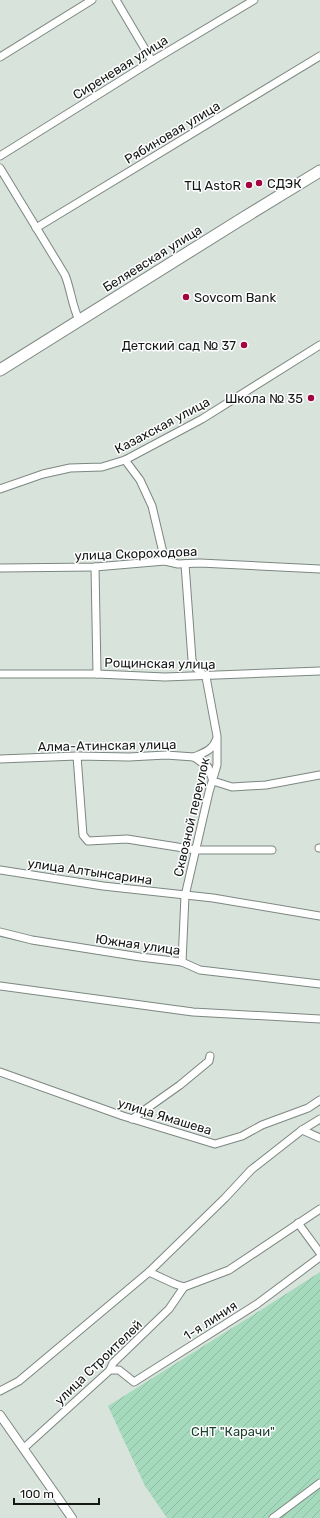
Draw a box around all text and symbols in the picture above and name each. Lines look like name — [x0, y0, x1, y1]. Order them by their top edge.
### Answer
street label: Сиреневая улица — [70, 32, 170, 103]
street label: Рябиновая улица — [122, 98, 223, 167]
place label: СДЭК — [267, 176, 302, 191]
place label: ТЦ AstoR — [184, 178, 241, 193]
marker: СДЭК — [254, 178, 264, 188]
marker: ТЦ AstoR — [244, 180, 254, 190]
street label: Беляевская улица — [100, 222, 204, 295]
place label: Sovcom Bank — [194, 290, 276, 305]
marker: Sovcom Bank — [181, 292, 191, 302]
place label: Детский сад № 37 — [122, 338, 236, 353]
marker: Детский сад № 37 — [239, 340, 249, 350]
place label: Школа № 35 — [225, 391, 303, 406]
marker: Школа № 35 — [306, 393, 316, 403]
street label: Казахская улица — [112, 394, 212, 457]
street label: улица Скороходова — [74, 544, 198, 563]
street label: Рощинская улица — [104, 655, 216, 672]
street label: Алма-Атинская улица — [38, 737, 177, 754]
street label: Сквозной переулок — [170, 756, 213, 878]
street label: улица Алтынсарина — [27, 855, 153, 888]
street label: Южная улица — [95, 931, 181, 958]
street label: улица Ямашева — [116, 1095, 214, 1138]
street label: 1-я линия — [181, 1298, 240, 1343]
street label: улица Строителей — [52, 1317, 145, 1408]
park label: СНТ "Карачи" — [191, 1424, 275, 1439]
scale bar — [14, 1480, 99, 1506]
text: 100 m — [20, 1487, 54, 1501]

